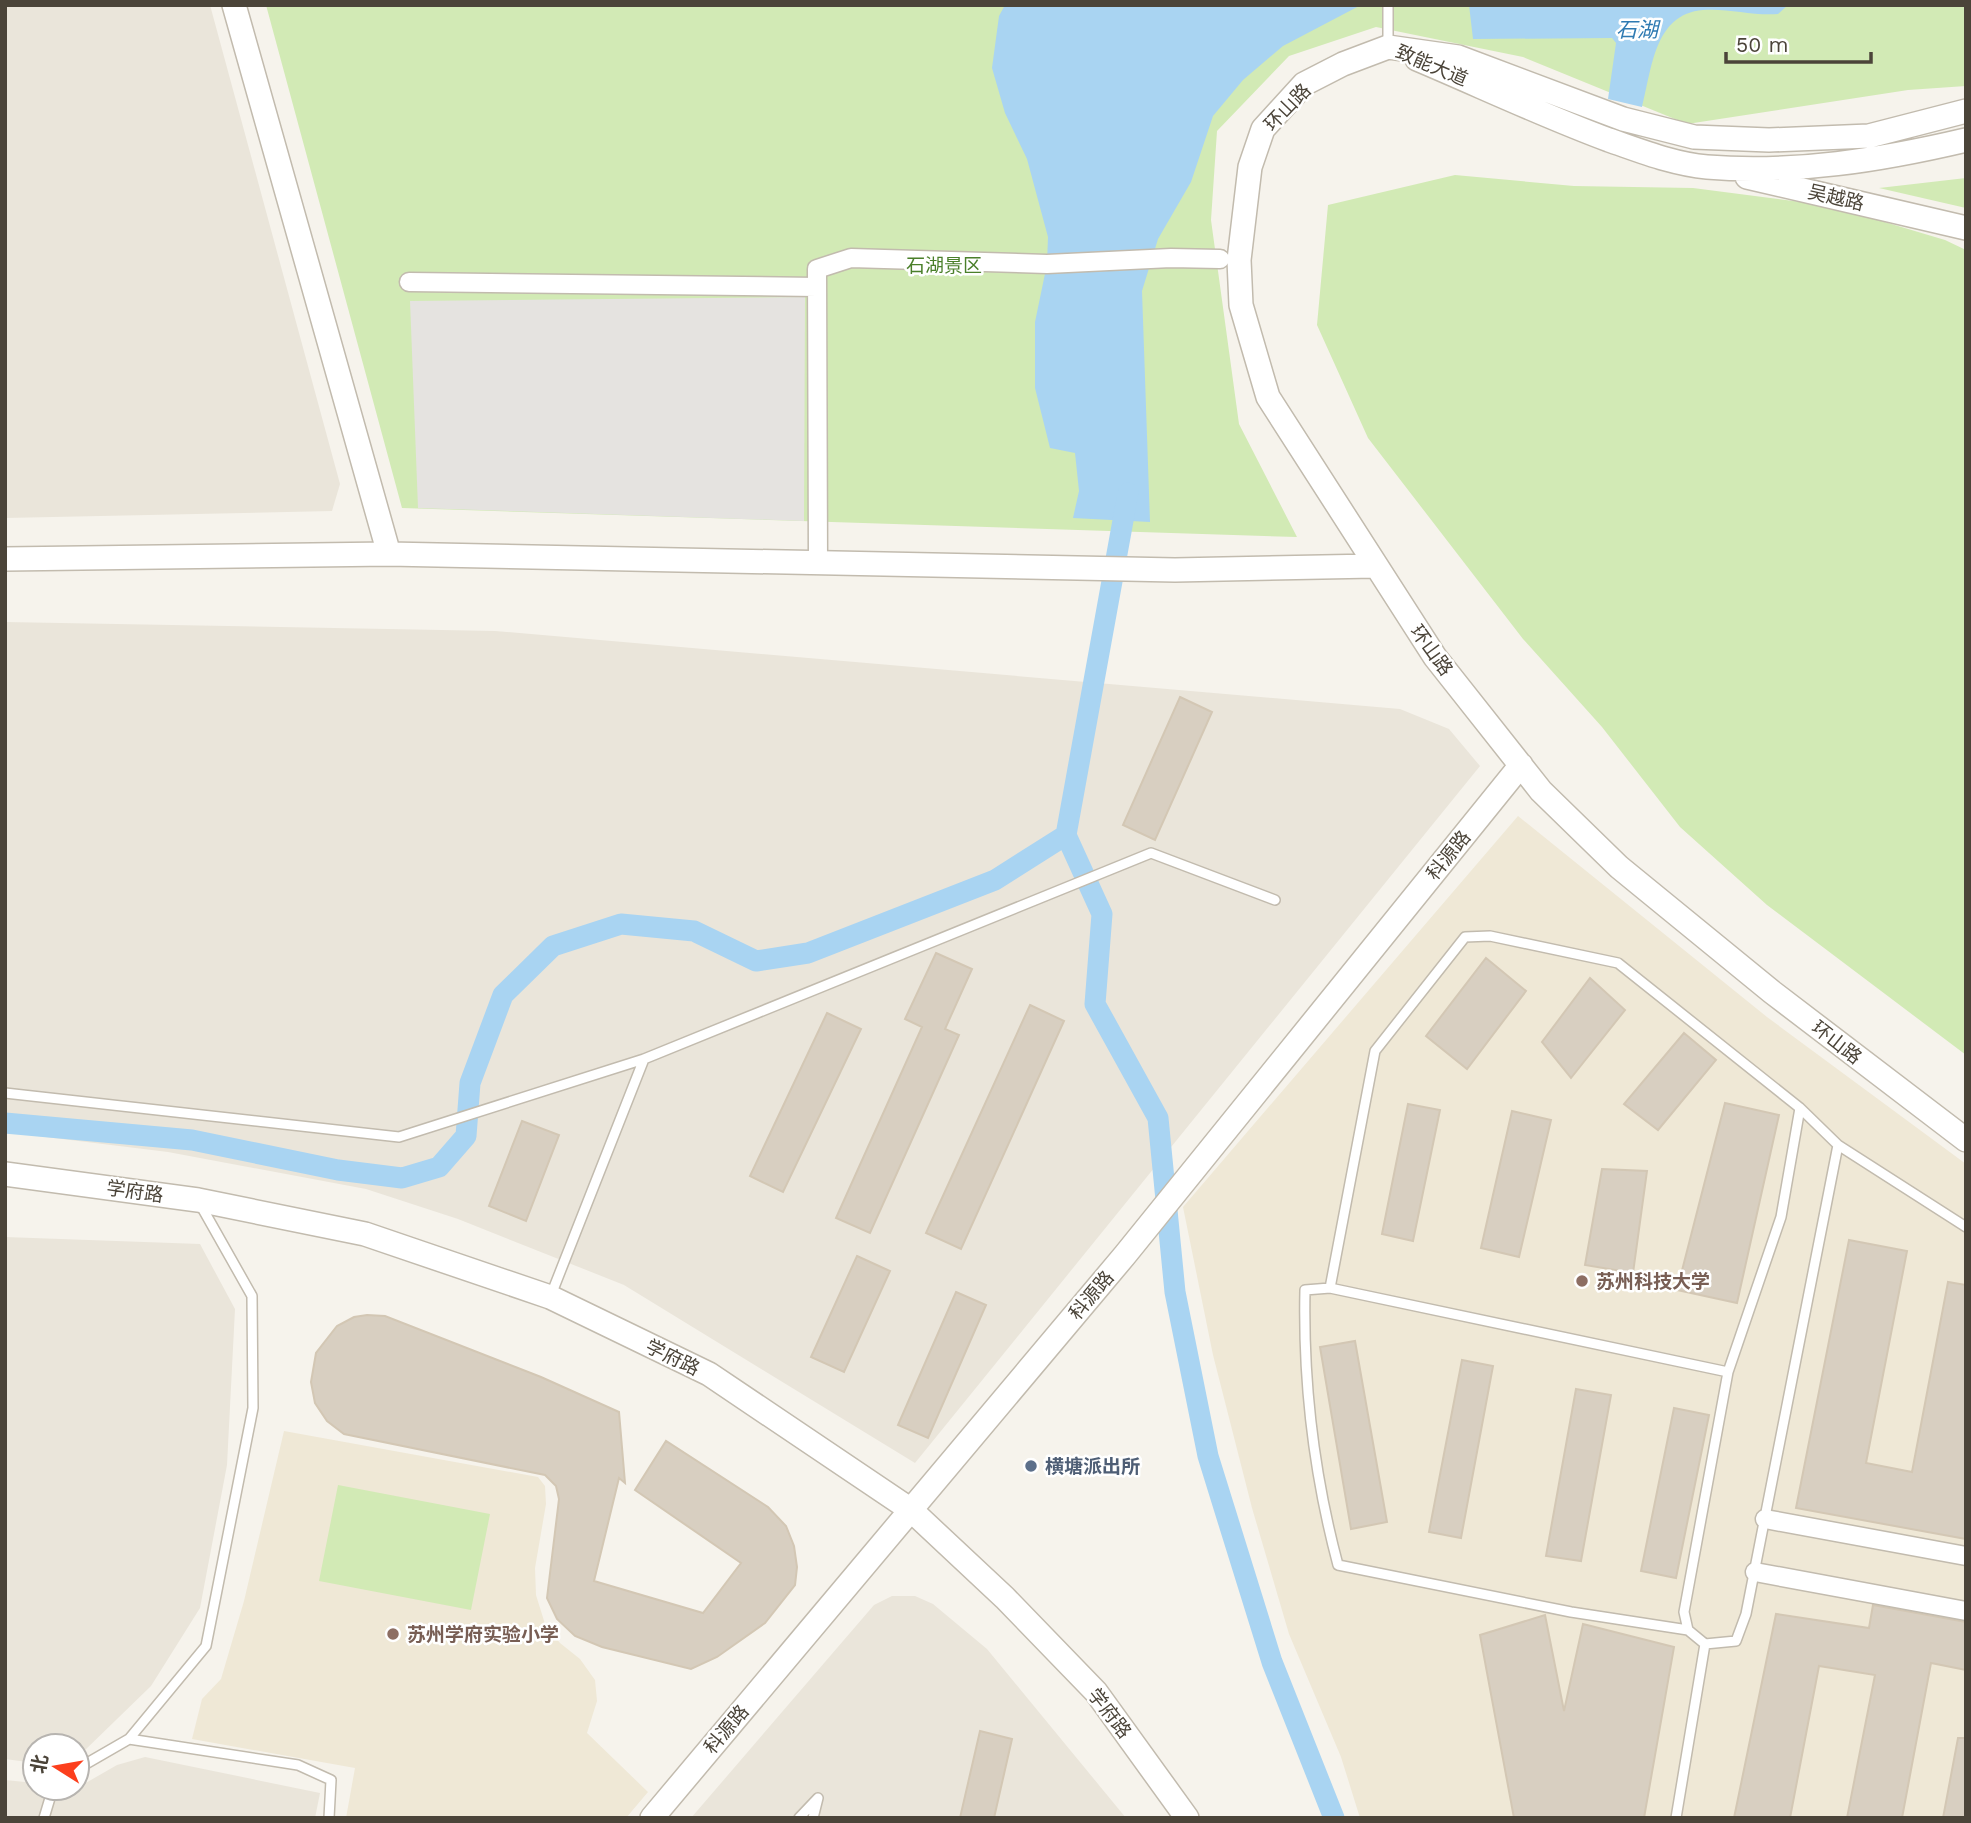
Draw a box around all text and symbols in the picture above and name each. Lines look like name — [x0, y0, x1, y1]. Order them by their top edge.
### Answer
water label: 石湖 — [1616, 17, 1661, 42]
scale bar — [1726, 21, 1871, 65]
text: 50 m — [1736, 32, 1788, 57]
street label: 致能大道 — [1392, 40, 1471, 91]
street label: 环山路 — [1259, 79, 1315, 136]
street label: 吴越路 — [1806, 180, 1866, 215]
park label: 石湖景区 — [906, 254, 982, 277]
street label: 环山路 — [1406, 620, 1458, 680]
street label: 科源路 — [1422, 826, 1475, 885]
street label: 环山路 — [1807, 1016, 1866, 1069]
street label: 学府路 — [105, 1176, 165, 1207]
street label: 科源路 — [1064, 1266, 1119, 1325]
place label: 苏州科技大学 — [1596, 1270, 1710, 1293]
marker: 苏州科技大学 — [1574, 1273, 1590, 1289]
street label: 学府路 — [642, 1335, 703, 1380]
place label: 横塘派出所 — [1045, 1455, 1140, 1478]
marker: 横塘派出所 — [1023, 1458, 1039, 1474]
place label: 苏州学府实验小学 — [407, 1623, 559, 1646]
marker: 苏州学府实验小学 — [385, 1626, 401, 1642]
street label: 学府路 — [1083, 1684, 1136, 1743]
street label: 科源路 — [699, 1700, 754, 1759]
north arrow — [21, 1732, 91, 1802]
text: 北 — [27, 1752, 53, 1775]

